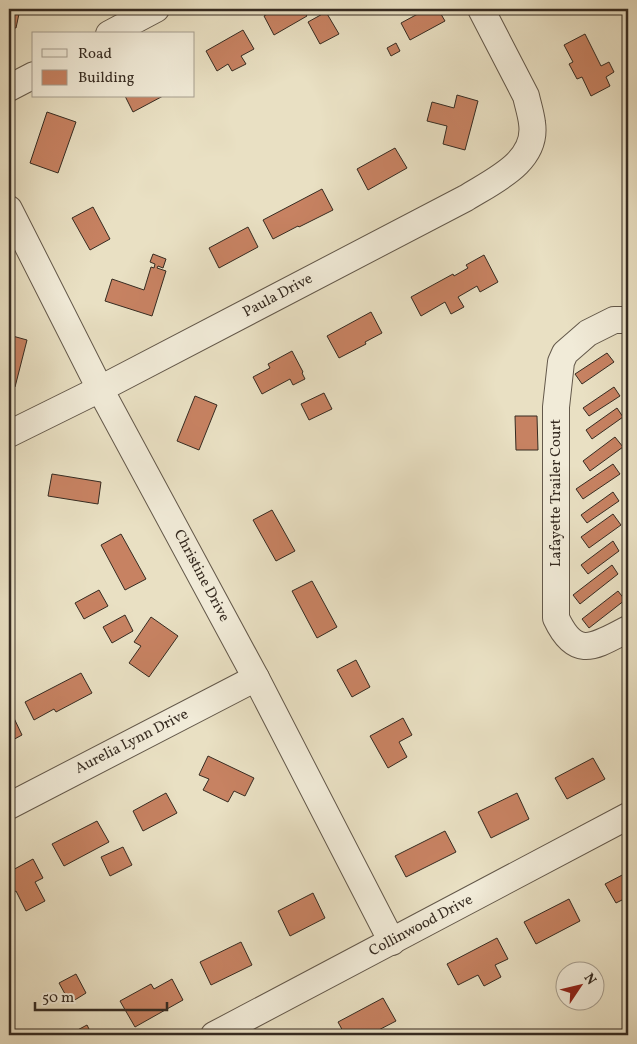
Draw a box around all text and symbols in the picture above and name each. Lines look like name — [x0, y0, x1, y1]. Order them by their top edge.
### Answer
legend — [32, 32, 195, 98]
text: Road — [78, 44, 112, 65]
text: Building — [78, 68, 135, 89]
street label: Paula Drive — [239, 269, 317, 323]
street label: Lafayette Trailer Court — [546, 419, 567, 567]
street label: Christine Drive — [168, 526, 234, 626]
street label: Aurelia Lynn Drive — [72, 704, 192, 780]
street label: Collinwood Drive — [365, 890, 477, 962]
north arrow — [554, 962, 604, 1012]
text: N — [579, 970, 600, 989]
scale bar — [35, 979, 168, 1011]
text: 50 m — [42, 988, 74, 1009]

